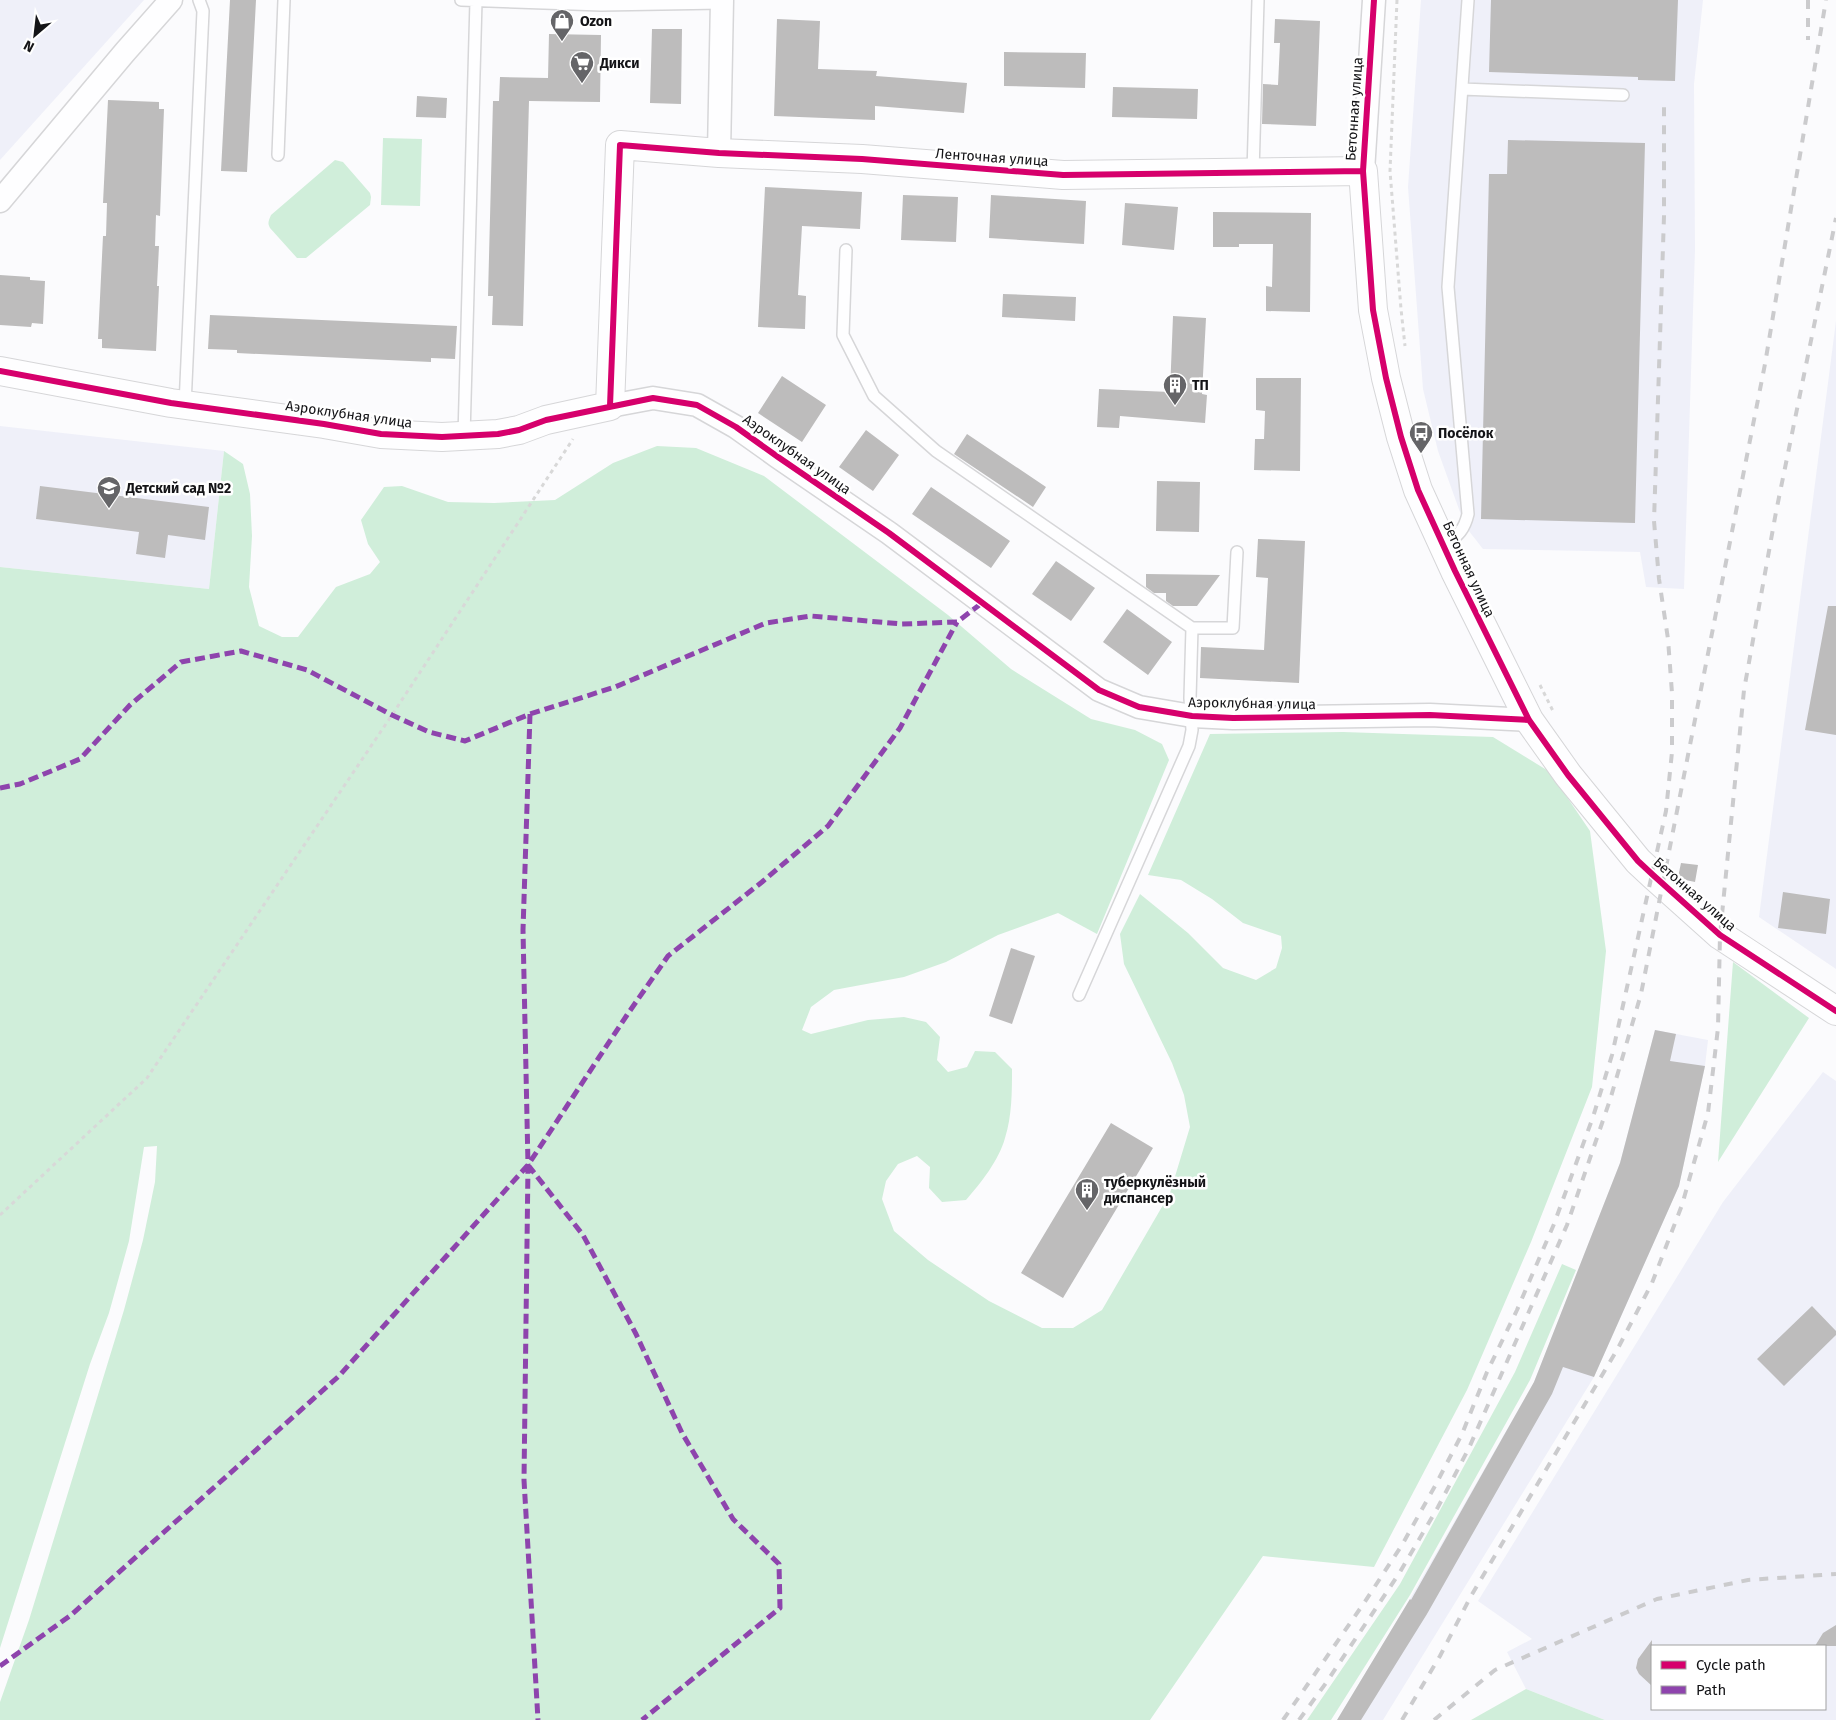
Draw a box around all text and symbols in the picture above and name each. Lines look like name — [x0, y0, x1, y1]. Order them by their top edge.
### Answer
shop icon: Ozon — [549, 8, 575, 42]
north arrow — [10, 10, 60, 60]
place label: Ozon — [580, 13, 612, 30]
text: N — [21, 36, 37, 56]
supermarket icon: Дикси — [569, 50, 595, 84]
place label: Дикси — [599, 55, 640, 72]
street label: Бетонная улица — [1342, 56, 1367, 162]
street label: Ленточная улица — [935, 145, 1049, 170]
building icon: ТП — [1162, 372, 1188, 406]
place label: ТП — [1192, 377, 1209, 394]
street label: Аэроклубная улица — [284, 397, 413, 432]
street label: Аэроклубная улица — [739, 411, 854, 498]
bus stop icon: Посёлок — [1408, 420, 1434, 454]
place label: Посёлок — [1438, 425, 1494, 442]
school or university icon: Детский сад №2 — [96, 475, 122, 509]
place label: Детский сад №2 — [125, 480, 231, 497]
street label: Бетонная улица — [1439, 518, 1498, 620]
street label: Аэроклубная улица — [1188, 694, 1316, 713]
street label: Бетонная улица — [1650, 854, 1740, 935]
place label: туберкулёзный диспансер — [1104, 1174, 1206, 1207]
building icon: туберкулёзный диспансер — [1074, 1177, 1100, 1211]
legend — [1651, 1645, 1826, 1710]
text: Cycle path — [1696, 1656, 1766, 1674]
text: Path — [1696, 1681, 1726, 1699]

